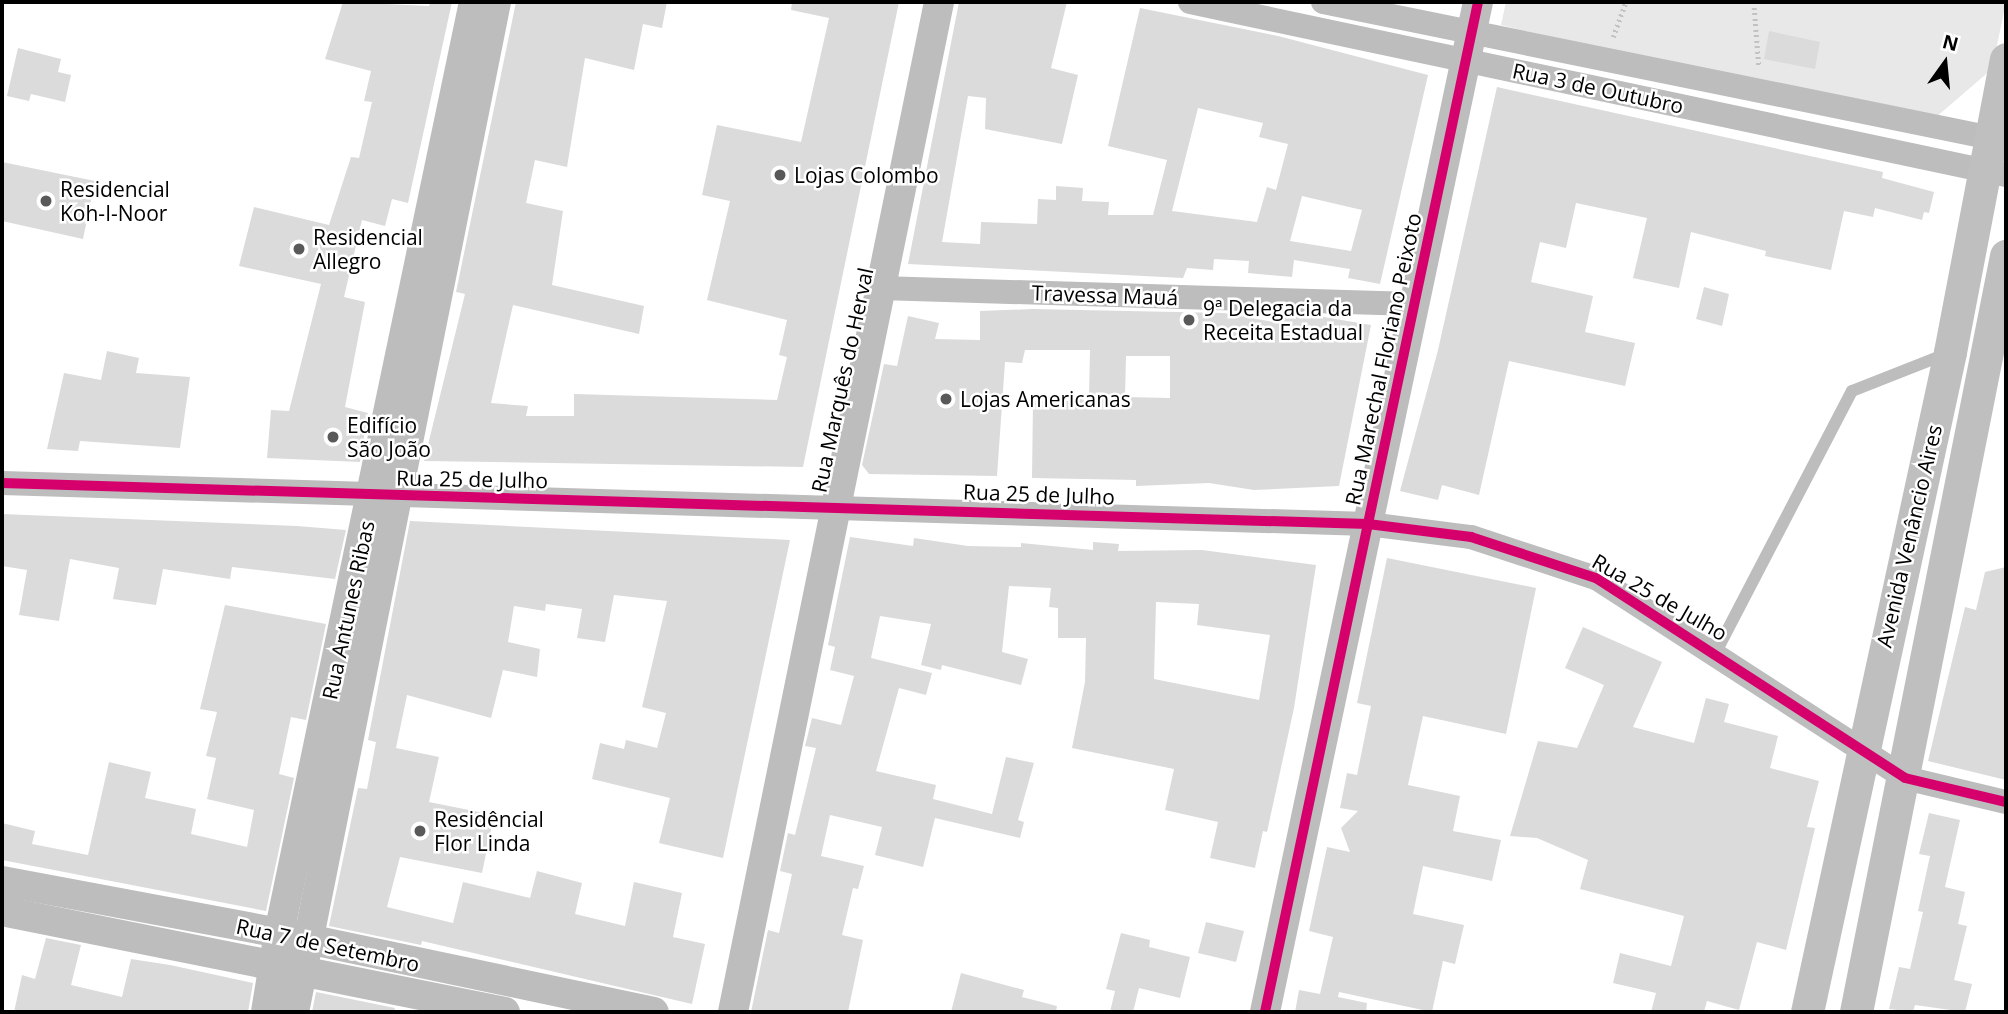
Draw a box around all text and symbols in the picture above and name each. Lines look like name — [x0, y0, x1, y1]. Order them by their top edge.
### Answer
north arrow — [1910, 28, 1980, 98]
text: N — [1940, 28, 1961, 57]
street label: Rua 3 de Outubro — [1510, 58, 1686, 118]
place label: Lojas Colombo — [794, 162, 939, 188]
marker: Lojas Colombo — [772, 167, 788, 183]
place label: Residencial Koh-I-Noor — [60, 176, 170, 226]
marker: Residencial Koh-I-Noor — [38, 193, 54, 209]
street label: Rua Marechal Floriano Peixoto — [1340, 211, 1426, 507]
place label: Residencial Allegro — [313, 224, 423, 274]
marker: Residencial Allegro — [291, 241, 307, 257]
street label: Rua Marquês do Herval — [806, 265, 878, 495]
street label: Travessa Mauá — [1031, 280, 1179, 310]
place label: 9ª Delegacia da Receita Estadual — [1203, 295, 1363, 345]
marker: 9ª Delegacia da Receita Estadual — [1181, 312, 1197, 328]
place label: Lojas Americanas — [960, 386, 1131, 412]
marker: Lojas Americanas — [938, 391, 954, 407]
place label: Edifício São João — [347, 412, 431, 462]
street label: Avenida Venâncio Aires — [1871, 422, 1947, 650]
marker: Edifício São João — [325, 429, 341, 445]
street label: Rua 25 de Julho — [396, 465, 548, 493]
street label: Rua 25 de Julho — [963, 479, 1115, 509]
street label: Rua Antunes Ribas — [317, 518, 379, 702]
street label: Rua 25 de Julho — [1588, 548, 1732, 646]
place label: Residêncial Flor Linda — [434, 806, 544, 856]
marker: Residêncial Flor Linda — [412, 823, 428, 839]
street label: Rua 7 de Setembro — [234, 913, 422, 977]

